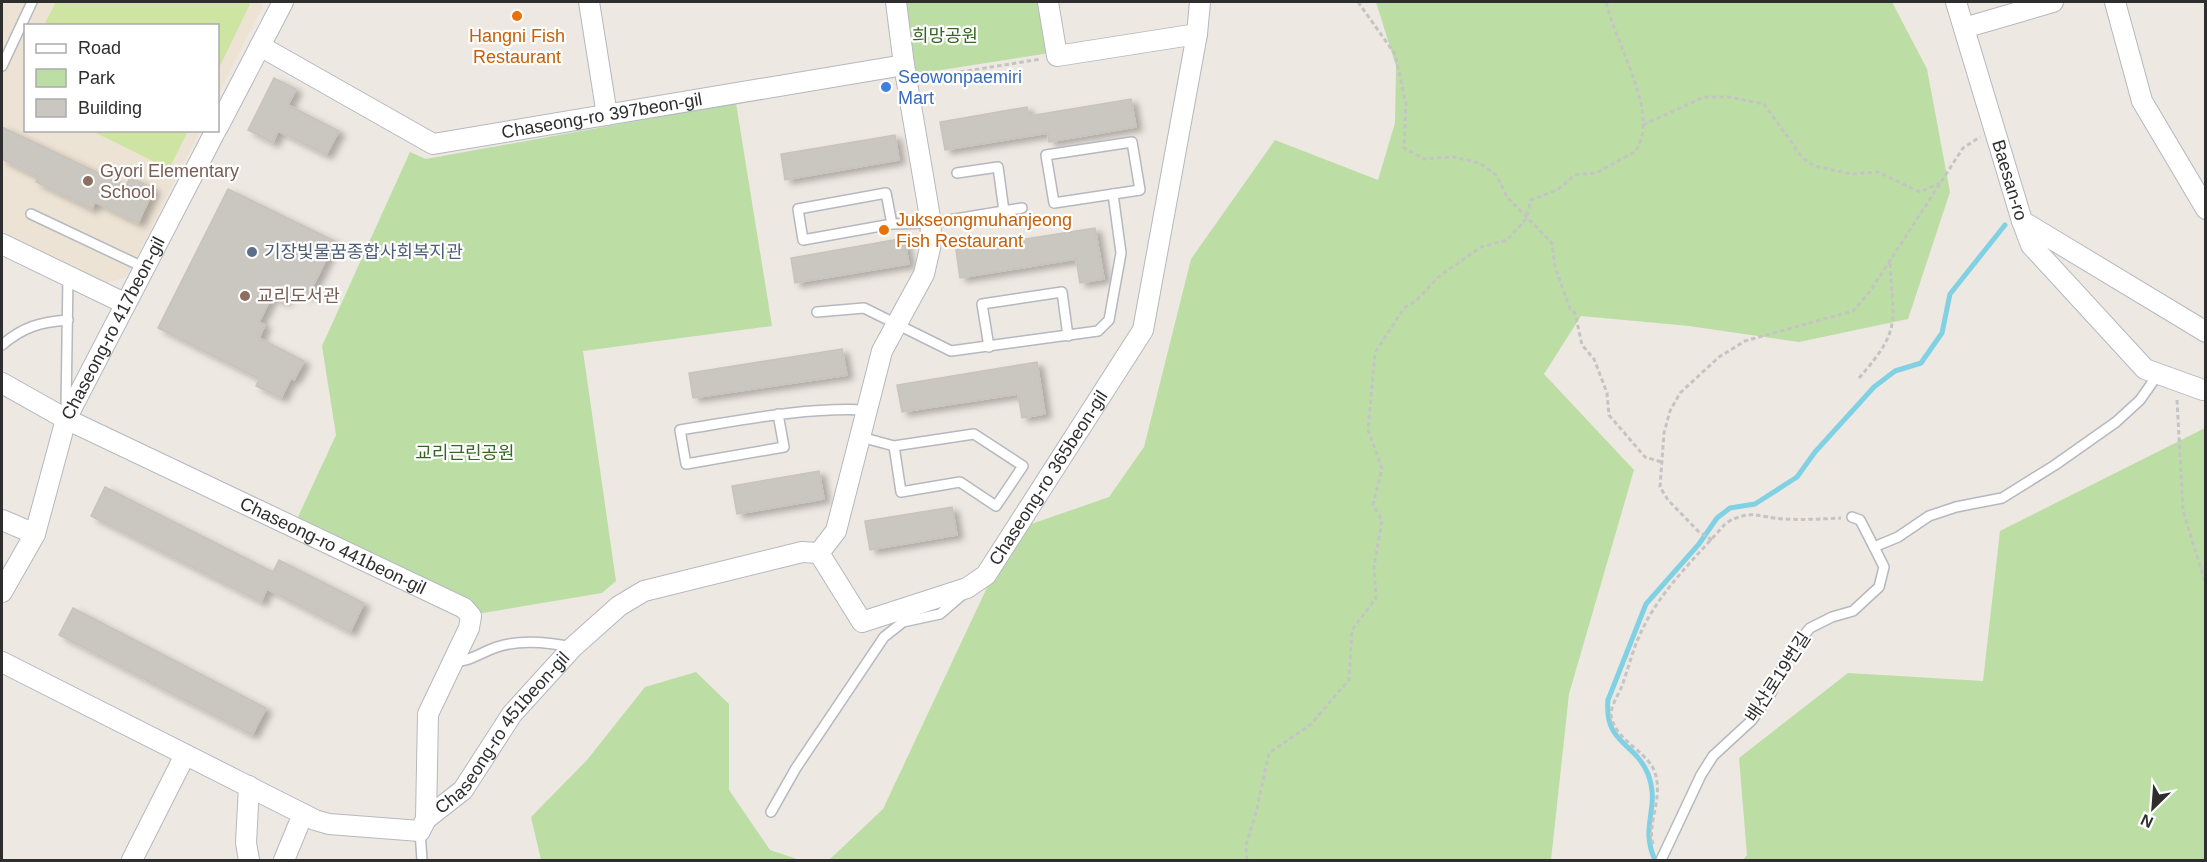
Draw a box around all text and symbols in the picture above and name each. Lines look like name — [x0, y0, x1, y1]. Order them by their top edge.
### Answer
marker: Hangni Fish Restaurant — [510, 9, 524, 23]
legend — [24, 24, 219, 132]
place label: Hangni Fish Restaurant — [469, 26, 565, 67]
park label: 희망공원 — [912, 26, 978, 46]
text: Road — [78, 38, 121, 58]
place label: Seowonpaemiri Mart — [898, 67, 1022, 108]
text: Park — [78, 68, 116, 88]
marker: Seowonpaemiri Mart — [879, 80, 893, 94]
street label: Chaseong-ro 397beon-gil — [500, 89, 704, 142]
text: Building — [78, 98, 142, 118]
street label: Baesan-ro — [1988, 137, 2031, 223]
place label: Gyori Elementary School — [100, 161, 239, 202]
marker: Gyori Elementary School — [81, 174, 95, 188]
place label: Jukseongmuhanjeong Fish Restaurant — [896, 210, 1072, 251]
marker: Jukseongmuhanjeong Fish Restaurant — [877, 223, 891, 237]
street label: Chaseong-ro 417beon-gil — [57, 234, 169, 423]
place label: 기장빛물꿈종합사회복지관 — [264, 242, 463, 262]
marker: 기장빛물꿈종합사회복지관 — [245, 245, 259, 259]
place label: 교리도서관 — [257, 286, 340, 306]
marker: 교리도서관 — [238, 289, 252, 303]
street label: Chaseong-ro 365beon-gil — [985, 387, 1111, 569]
park label: 교리근린공원 — [415, 443, 515, 463]
street label: Chaseong-ro 441beon-gil — [237, 493, 429, 598]
street label: 배산로19번길 — [1742, 628, 1814, 726]
street label: Chaseong-ro 451beon-gil — [431, 648, 573, 818]
north arrow — [2123, 778, 2183, 838]
text: N — [2138, 811, 2156, 831]

